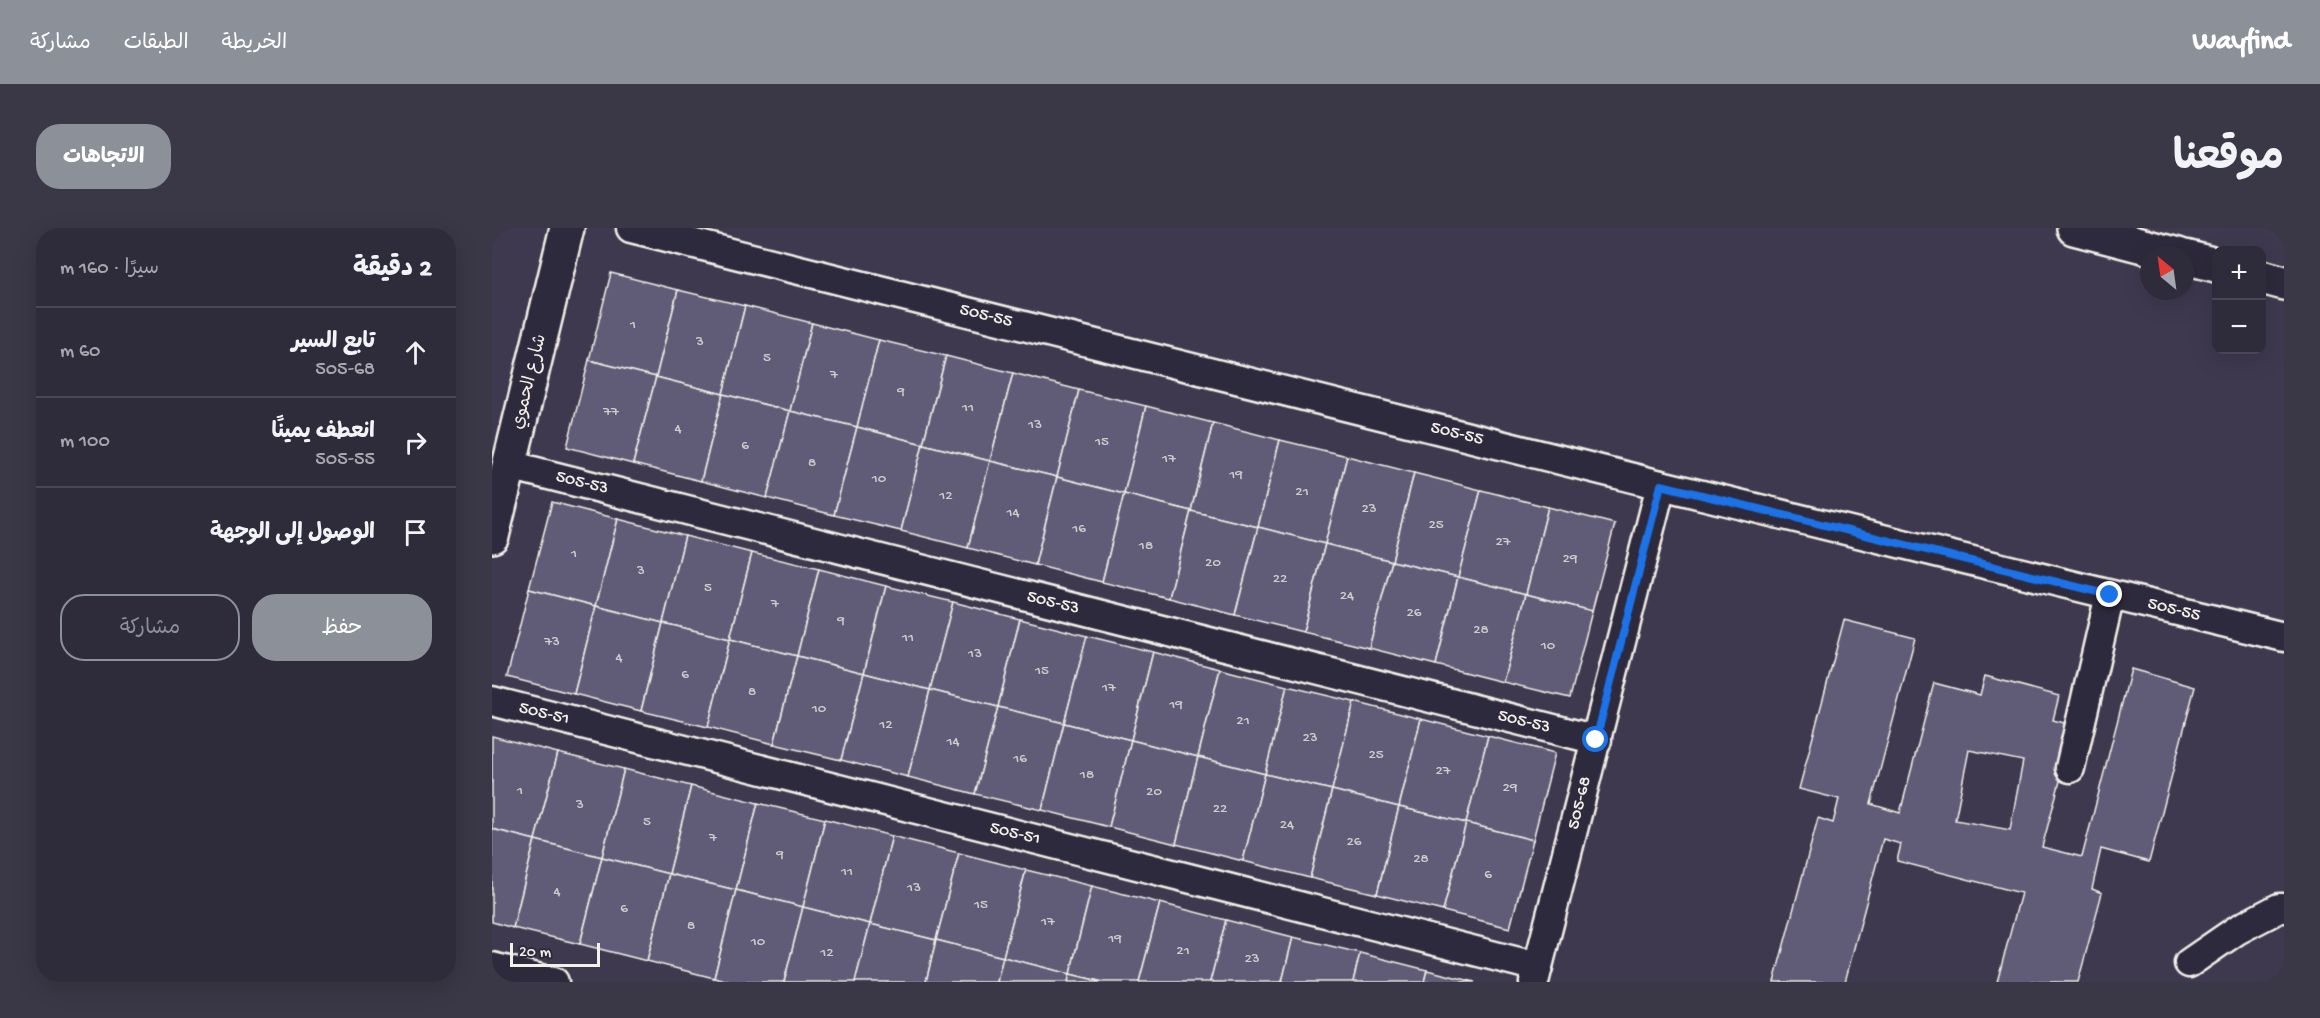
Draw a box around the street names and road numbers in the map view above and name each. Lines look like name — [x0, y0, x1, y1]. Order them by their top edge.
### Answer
street label: 505-55 — [957, 299, 1015, 333]
street label: شارع الحموي — [508, 332, 552, 432]
street label: 505-55 — [1428, 417, 1486, 451]
street label: 505-53 — [553, 466, 611, 500]
street label: 505-53 — [1024, 586, 1082, 620]
street label: 505-55 — [2145, 593, 2203, 627]
street label: 505-51 — [516, 698, 572, 730]
street label: 505-53 — [1495, 705, 1553, 739]
street label: 505-68 — [1563, 774, 1597, 832]
street label: 505-51 — [987, 818, 1043, 850]

